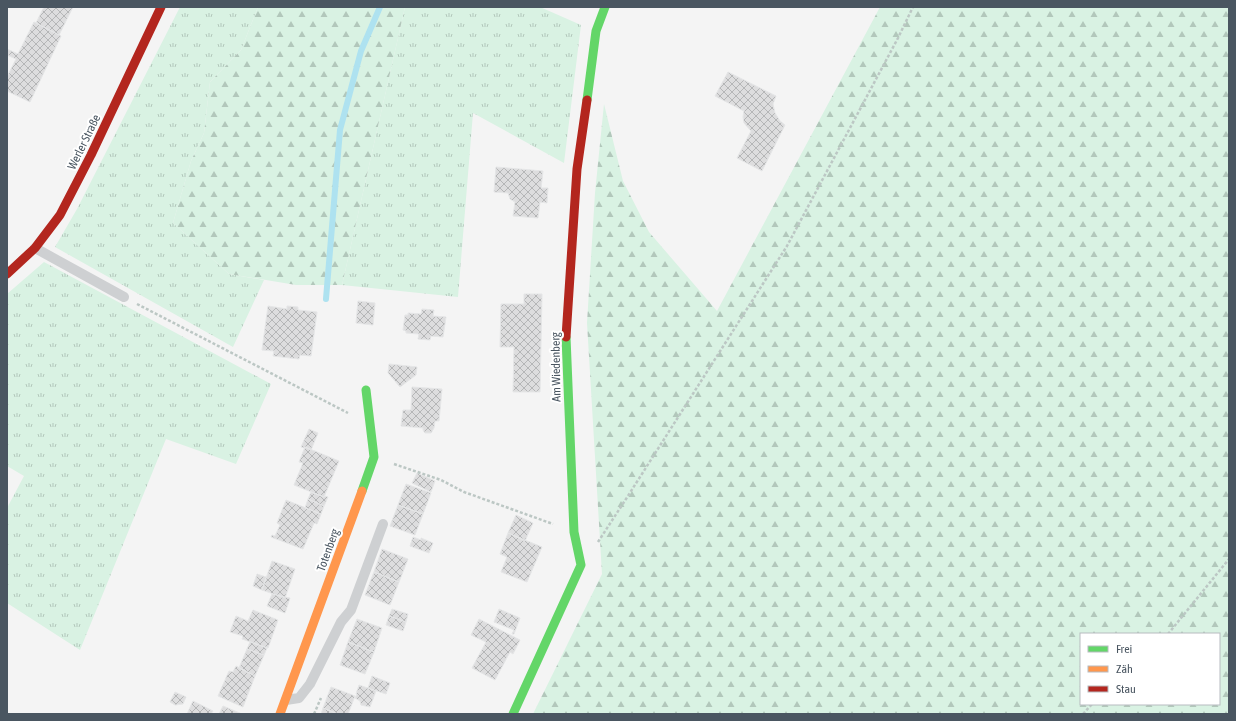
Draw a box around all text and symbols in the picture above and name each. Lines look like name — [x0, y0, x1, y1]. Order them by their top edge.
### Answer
street label: Werler Straße — [65, 112, 103, 172]
street label: Am Wiedenberg — [548, 331, 564, 402]
street label: Totenberg — [314, 526, 342, 573]
legend — [1080, 633, 1220, 705]
text: Frei — [1116, 642, 1132, 656]
text: Zäh — [1116, 662, 1133, 676]
text: Stau — [1116, 682, 1136, 696]

